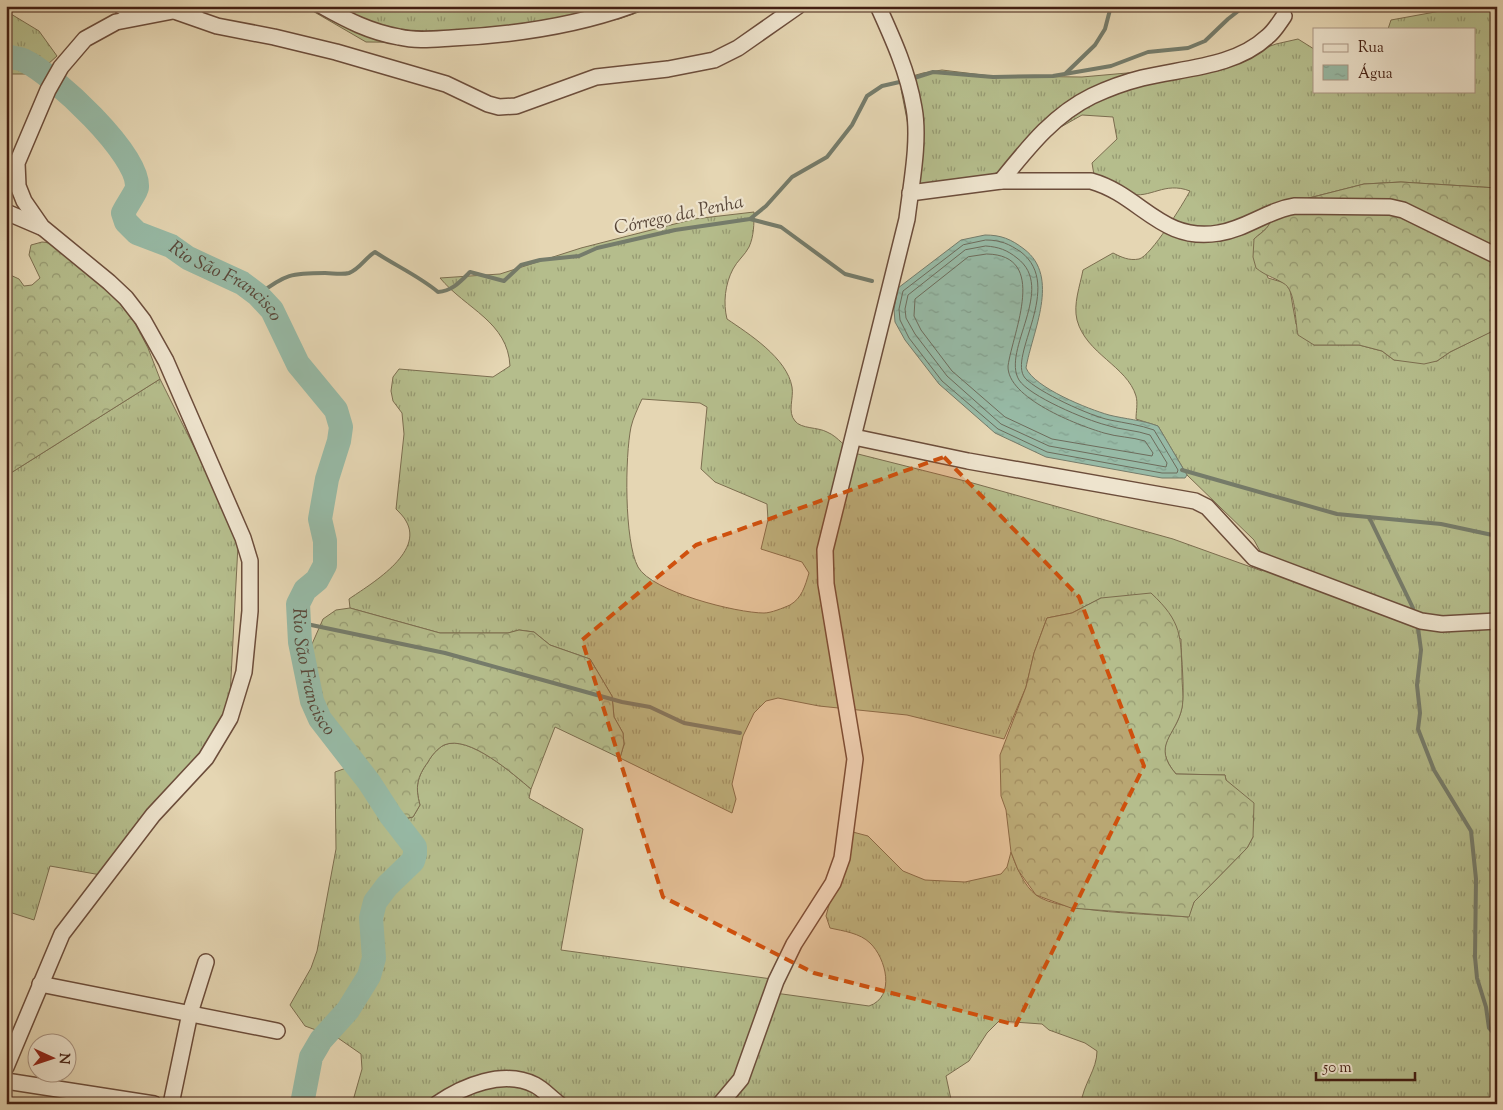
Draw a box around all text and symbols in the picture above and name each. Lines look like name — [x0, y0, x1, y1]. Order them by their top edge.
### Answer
legend — [1313, 28, 1476, 92]
text: Rua — [1358, 38, 1384, 59]
text: Água — [1358, 63, 1393, 85]
water label: Córrego da Penha — [612, 189, 746, 243]
water label: Rio São Francisco — [163, 235, 289, 326]
water label: Rio São Francisco — [285, 607, 342, 742]
north arrow — [28, 1032, 78, 1082]
scale bar — [1316, 1050, 1414, 1082]
text: N — [53, 1052, 73, 1065]
text: 50 m — [1322, 1058, 1352, 1079]

